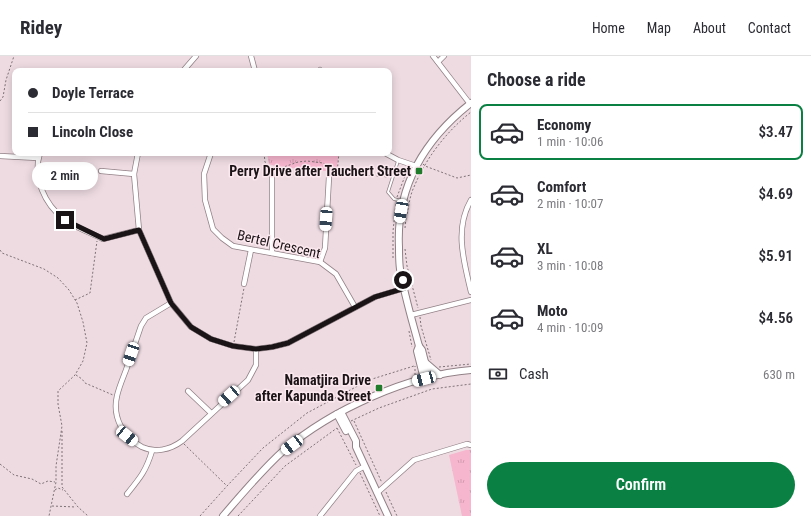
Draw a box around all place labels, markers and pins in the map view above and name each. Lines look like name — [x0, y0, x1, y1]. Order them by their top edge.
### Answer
place label: Perry Drive after Tauchert Street — [229, 163, 411, 179]
marker: Perry Drive after Tauchert Street — [414, 166, 424, 176]
place label: Namatjira Drive after Kapunda Street — [255, 372, 371, 404]
marker: Namatjira Drive after Kapunda Street — [374, 383, 384, 393]

